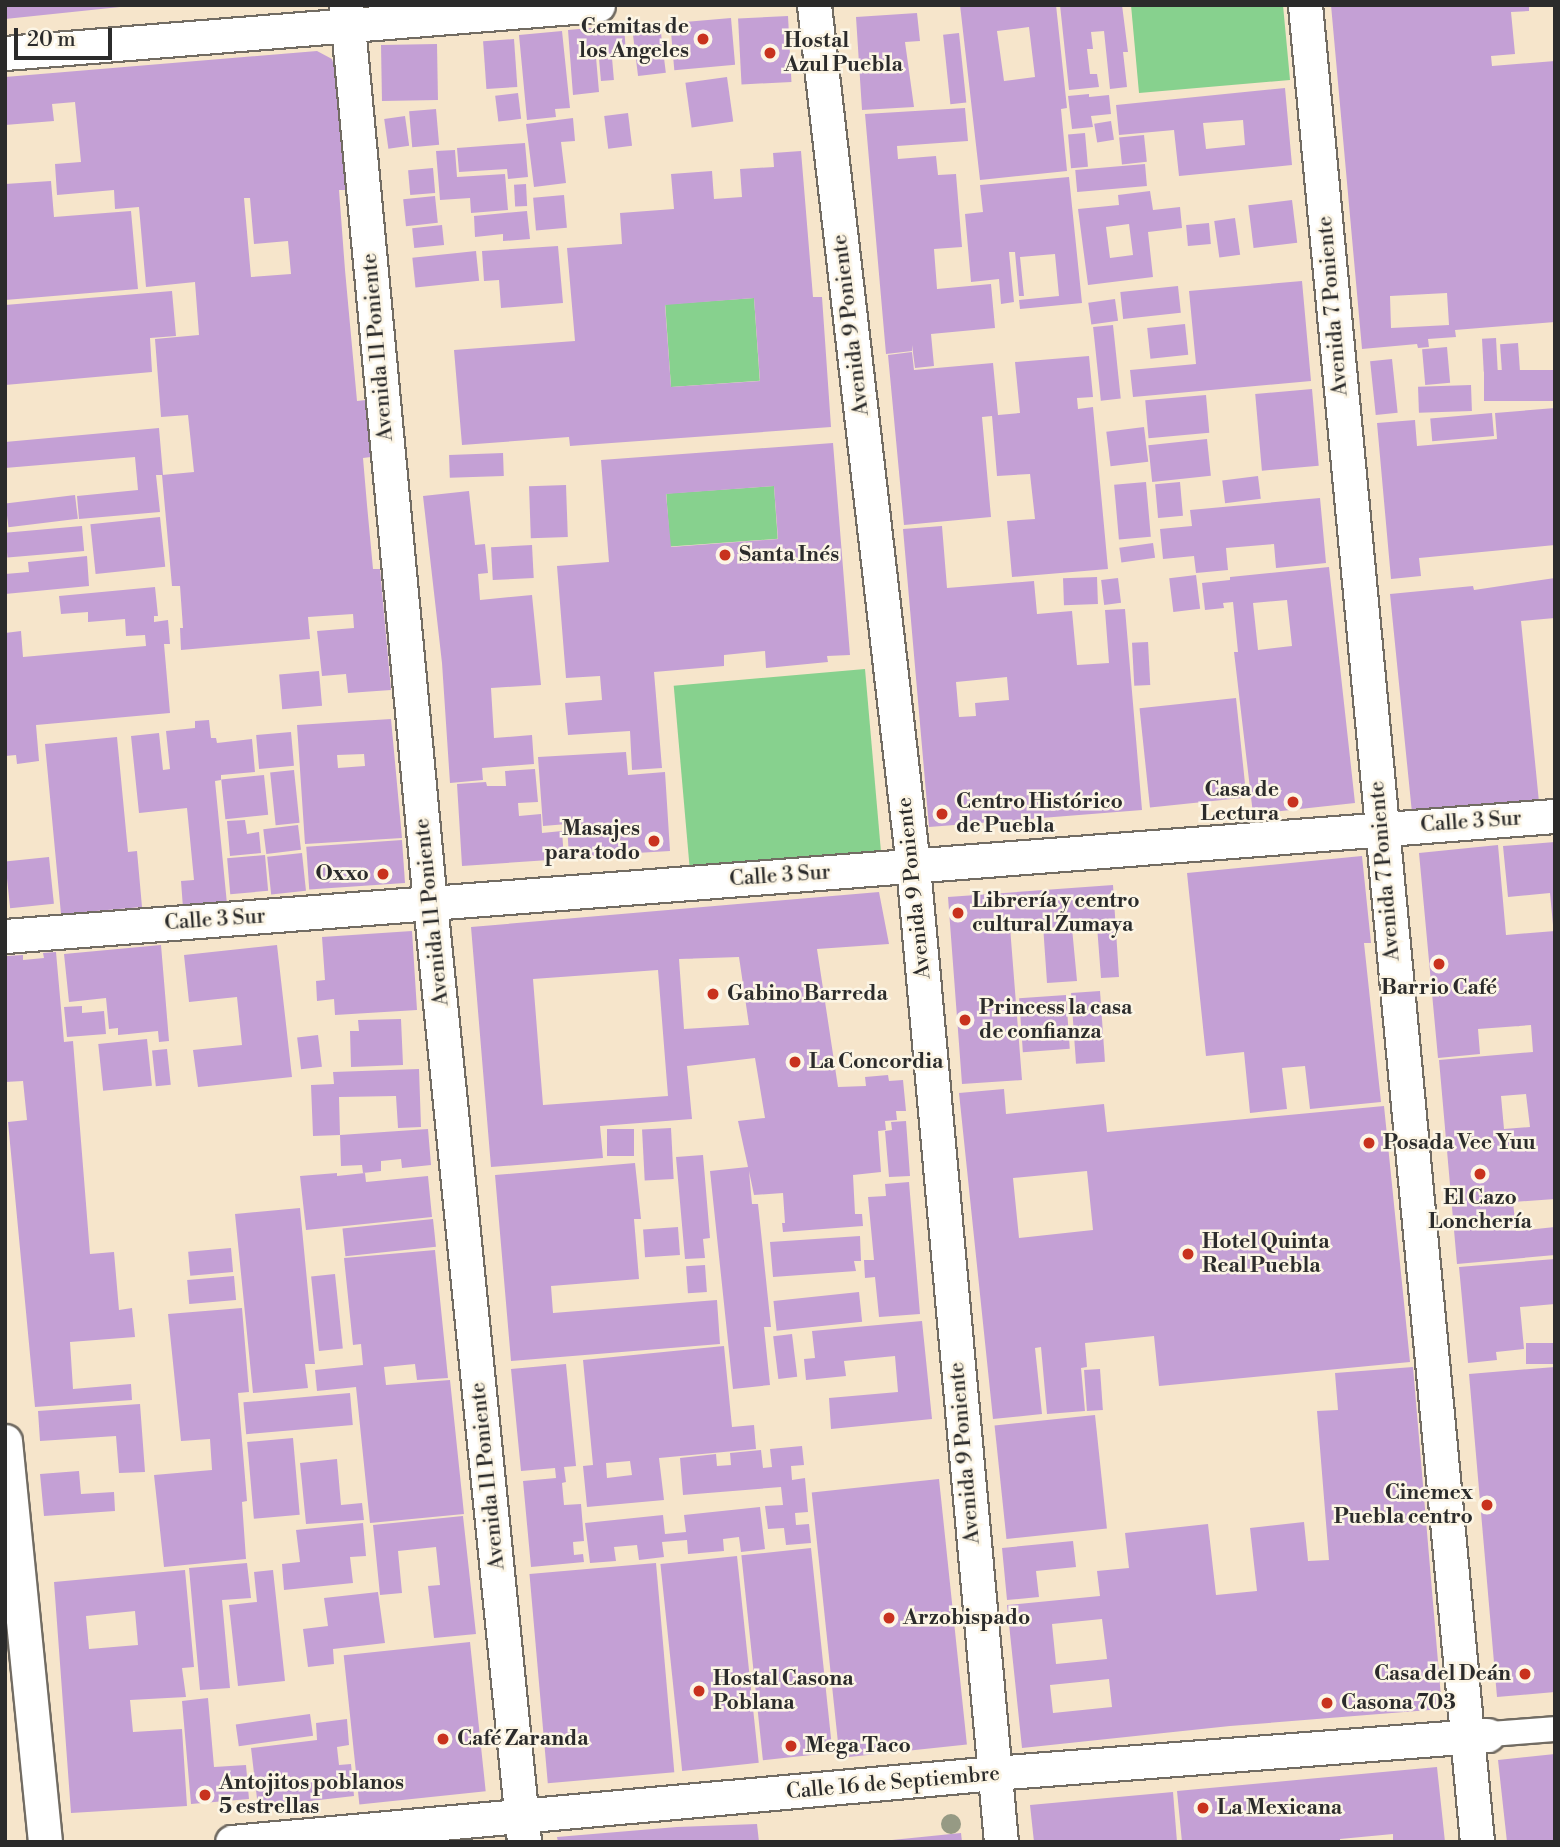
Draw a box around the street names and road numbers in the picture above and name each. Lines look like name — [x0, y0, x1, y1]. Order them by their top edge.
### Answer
street label: Avenida 7 Poniente — [1313, 215, 1353, 397]
street label: Avenida 9 Poniente — [827, 233, 875, 417]
street label: Avenida 11 Poniente — [357, 252, 399, 442]
street label: Avenida 7 Poniente — [1365, 780, 1405, 962]
street label: Avenida 9 Poniente — [892, 796, 936, 980]
street label: Calle 3 Sur — [1420, 806, 1522, 838]
street label: Avenida 11 Poniente — [410, 817, 454, 1007]
street label: Calle 3 Sur — [729, 860, 831, 892]
street label: Calle 3 Sur — [164, 904, 266, 936]
street label: Avenida 9 Poniente — [944, 1361, 986, 1545]
street label: Avenida 11 Poniente — [466, 1381, 510, 1571]
street label: Calle 16 de Septiembre — [785, 1761, 1001, 1805]

